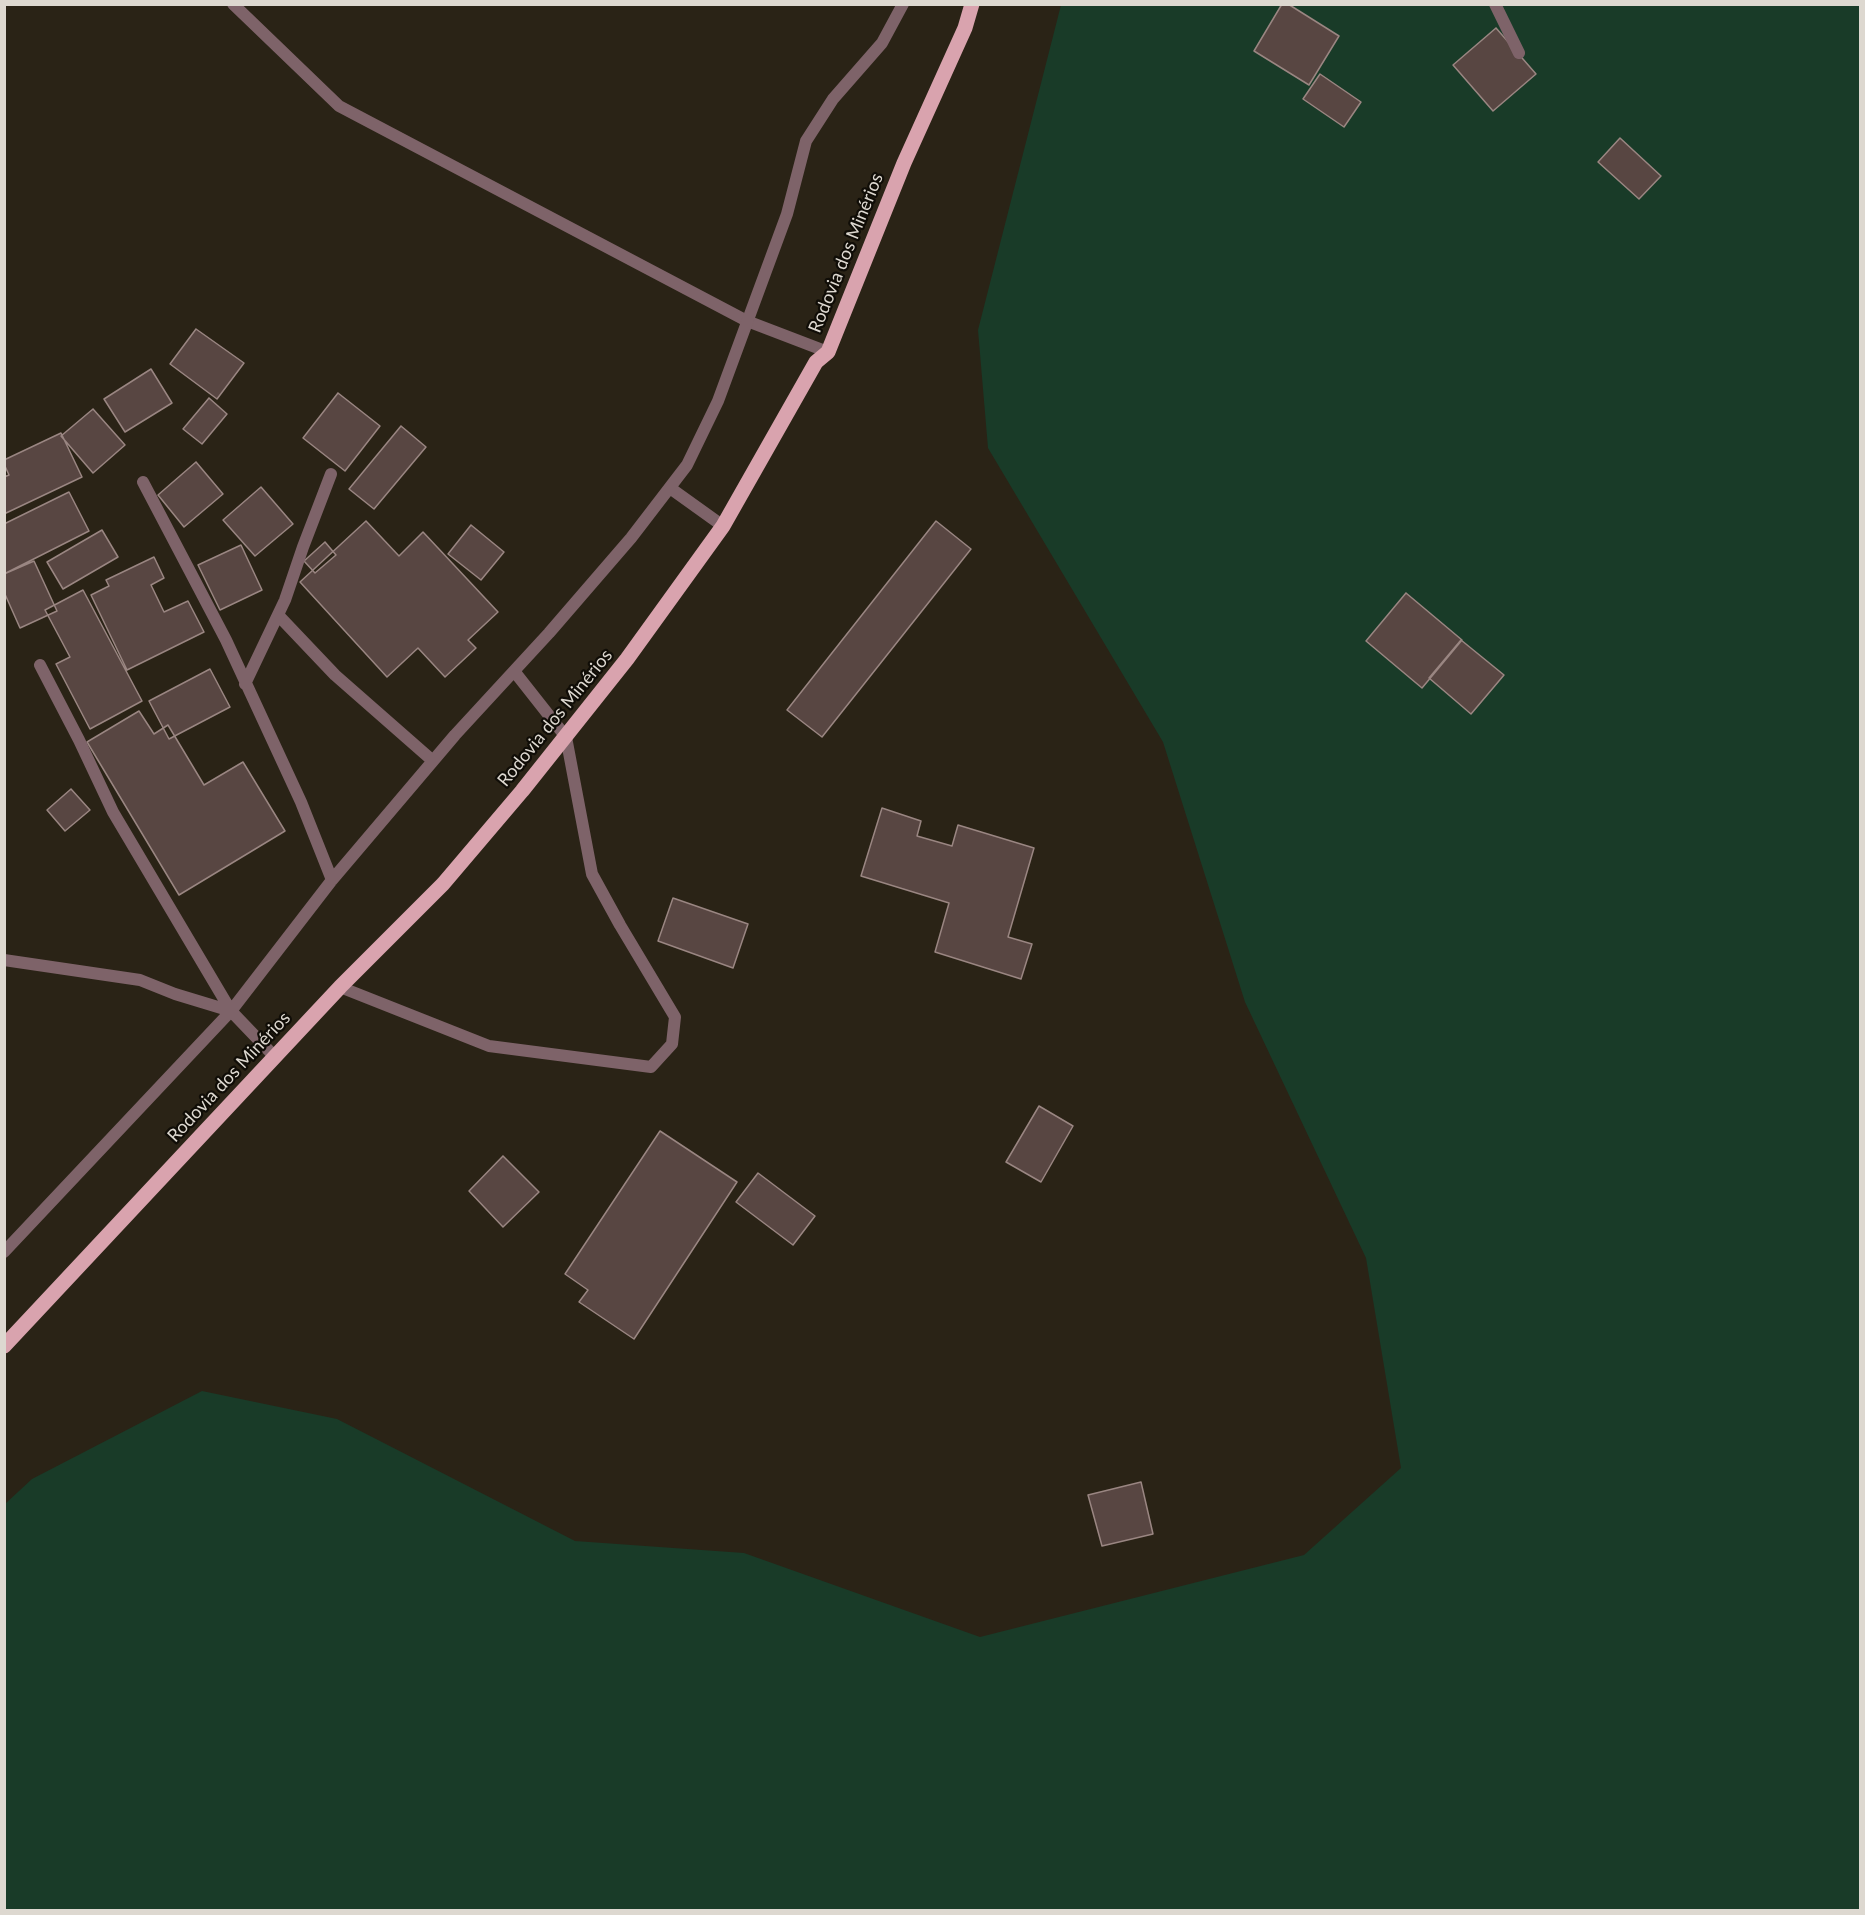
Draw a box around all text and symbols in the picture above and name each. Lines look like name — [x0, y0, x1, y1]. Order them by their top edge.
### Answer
street label: Rodovia dos Minérios — [804, 170, 888, 336]
street label: Rodovia dos Minérios — [493, 645, 617, 791]
street label: Rodovia dos Minérios — [163, 1007, 295, 1147]

